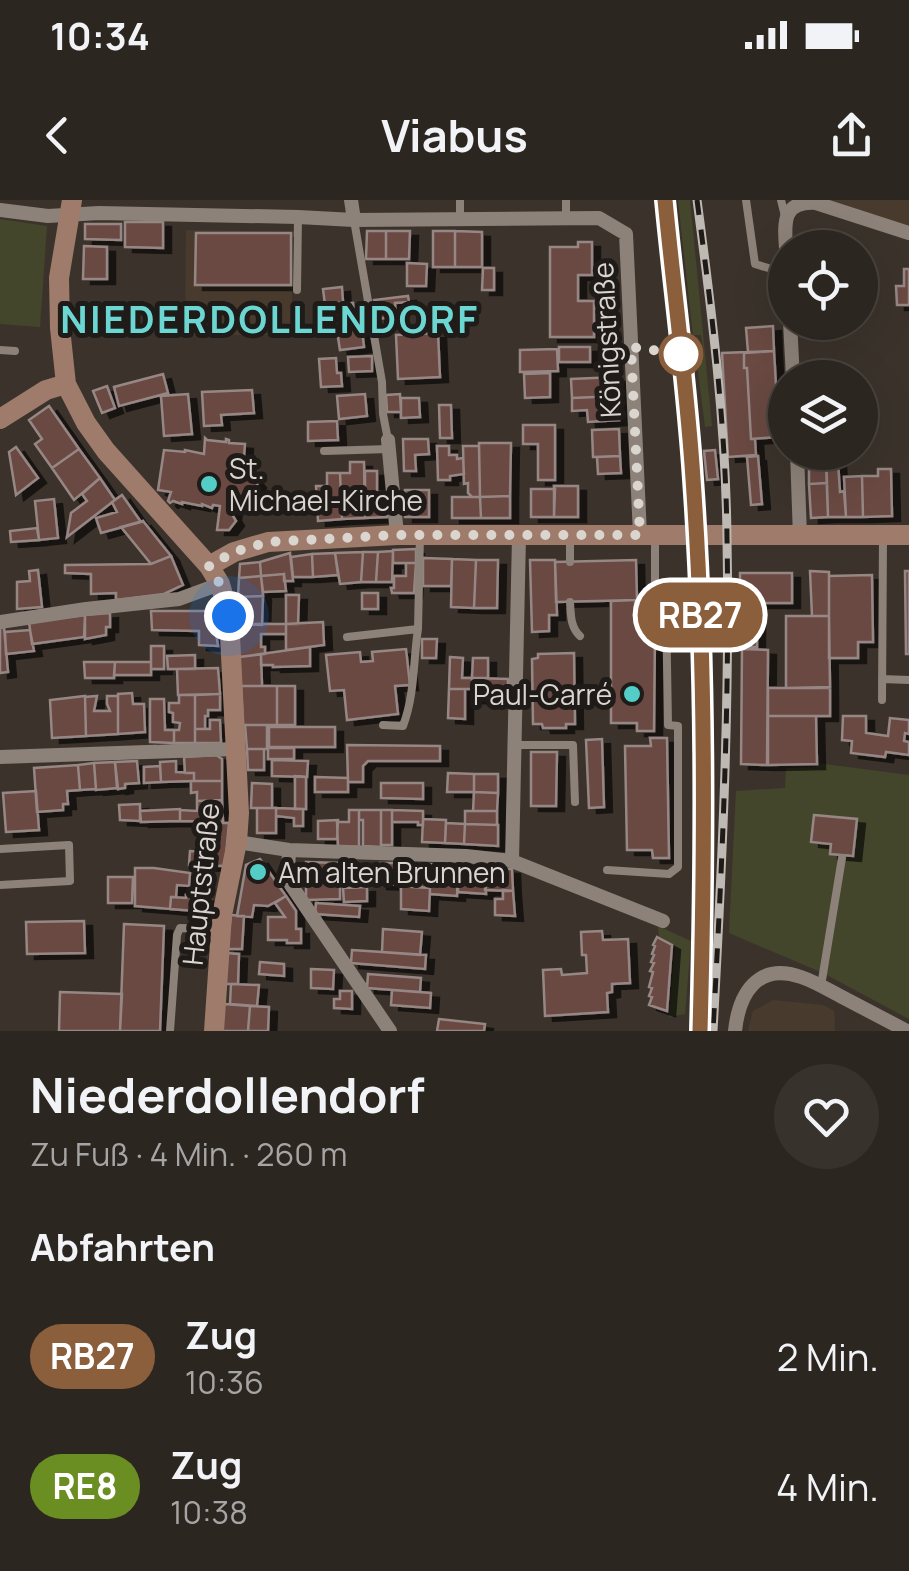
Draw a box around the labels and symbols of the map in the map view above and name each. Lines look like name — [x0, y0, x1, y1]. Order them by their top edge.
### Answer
street label: Königstraße — [583, 261, 629, 419]
district label: NIEDERDOLLENDORF — [60, 292, 480, 344]
unlabelled marker — [660, 333, 702, 375]
place label: St. Michael-Kirche — [229, 449, 423, 519]
marker: St. Michael-Kirche — [198, 473, 220, 495]
line badge: RB27 — [630, 582, 770, 648]
your location — [204, 591, 254, 641]
place label: Paul-Carré — [473, 675, 612, 713]
marker: Paul-Carré — [621, 683, 643, 705]
street label: Hauptstraße — [173, 801, 227, 967]
place label: Am alten Brunnen — [278, 853, 506, 891]
marker: Am alten Brunnen — [247, 861, 269, 883]

